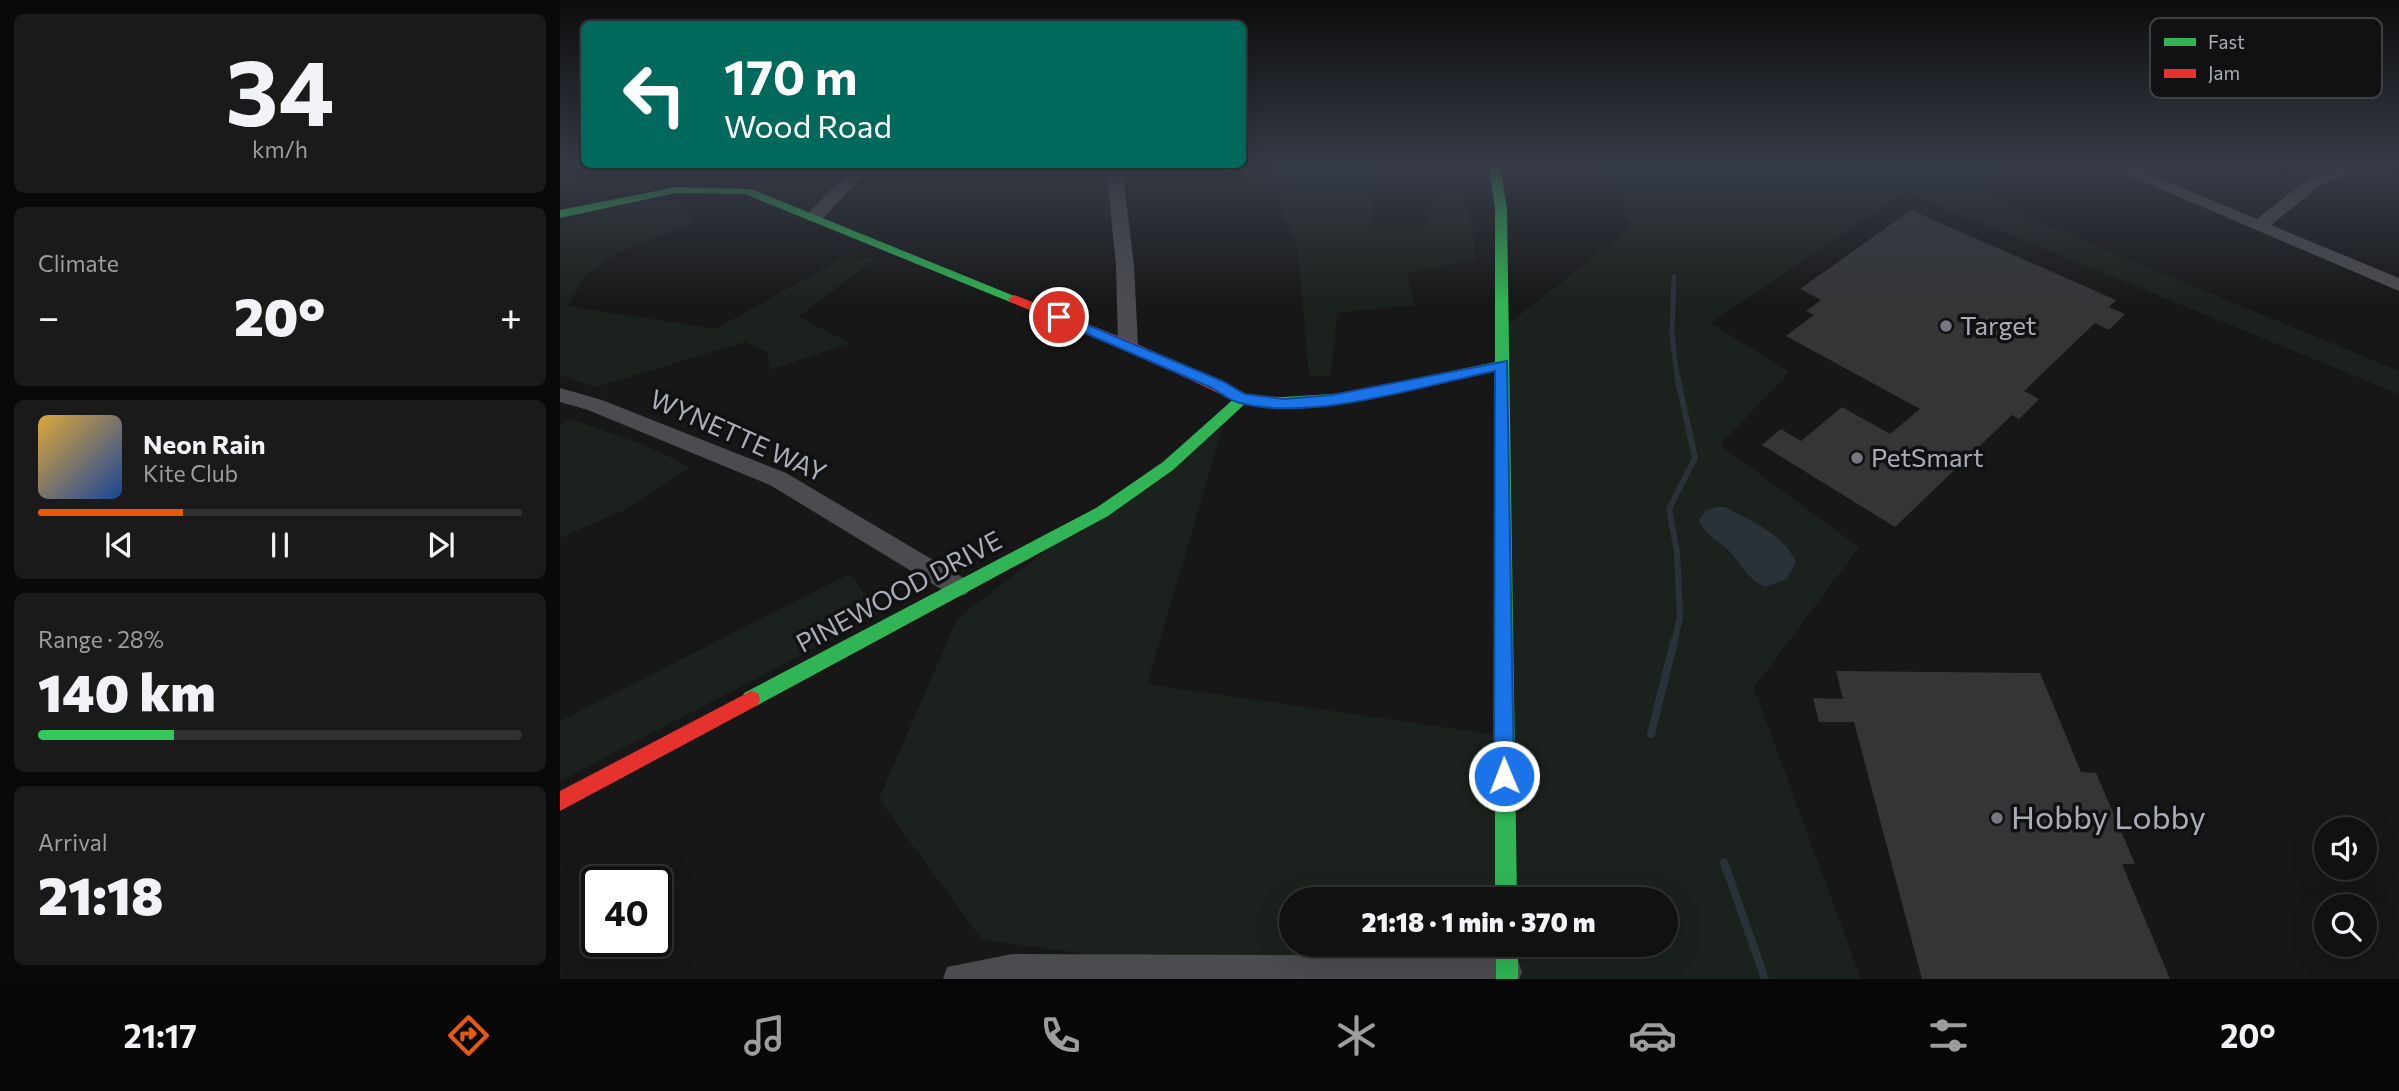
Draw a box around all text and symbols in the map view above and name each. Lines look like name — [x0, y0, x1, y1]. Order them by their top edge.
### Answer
legend — [2150, 18, 2382, 98]
text: Fast — [2208, 30, 2245, 53]
text: 34 — [226, 33, 334, 145]
text: 170 m — [724, 45, 857, 105]
icon: left — [609, 49, 700, 140]
text: Jam — [2208, 61, 2240, 84]
text: Wood Road — [724, 105, 892, 145]
text: km/h — [252, 135, 308, 163]
text: Climate — [38, 249, 119, 277]
text: 20° — [234, 283, 325, 347]
pin — [1029, 287, 1089, 347]
text: − — [38, 292, 60, 339]
text: + — [500, 292, 522, 339]
icon: arrive — [1040, 298, 1078, 336]
place label: Target — [1960, 309, 2036, 340]
marker: Target — [1938, 318, 1954, 334]
street label: WYNETTE WAY — [646, 382, 832, 487]
text: Neon Rain — [143, 428, 266, 459]
place label: PetSmart — [1871, 441, 1984, 472]
marker: PetSmart — [1849, 450, 1865, 466]
text: Kite Club — [143, 459, 238, 487]
street label: PINEWOOD DRIVE — [790, 523, 1006, 658]
icon: previous — [100, 526, 138, 564]
icon: pause — [261, 526, 299, 564]
icon: next — [422, 526, 460, 564]
text: Range · 28% — [38, 625, 164, 653]
text: 140 km — [38, 659, 216, 723]
position arrow — [1467, 739, 1541, 813]
place label: Hobby Lobby — [2011, 796, 2206, 836]
marker: Hobby Lobby — [1989, 810, 2005, 826]
map controls — [2314, 817, 2377, 957]
button: sound — [2314, 817, 2377, 880]
text: Arrival — [38, 828, 108, 856]
text: 21:18 — [38, 862, 164, 926]
speed limit sign: 40 — [581, 866, 672, 957]
button: search — [2314, 894, 2377, 957]
text: 21:18 · 1 min · 370 m — [1361, 906, 1596, 937]
icon: directions — [444, 1011, 493, 1060]
icon: music — [740, 1011, 789, 1060]
icon: phone — [1036, 1011, 1085, 1060]
icon: climate — [1332, 1011, 1381, 1060]
icon: car — [1628, 1011, 1677, 1060]
icon: filters — [1924, 1011, 1973, 1060]
text: 21:17 — [124, 1015, 197, 1055]
text: 20° — [2220, 1015, 2275, 1055]

